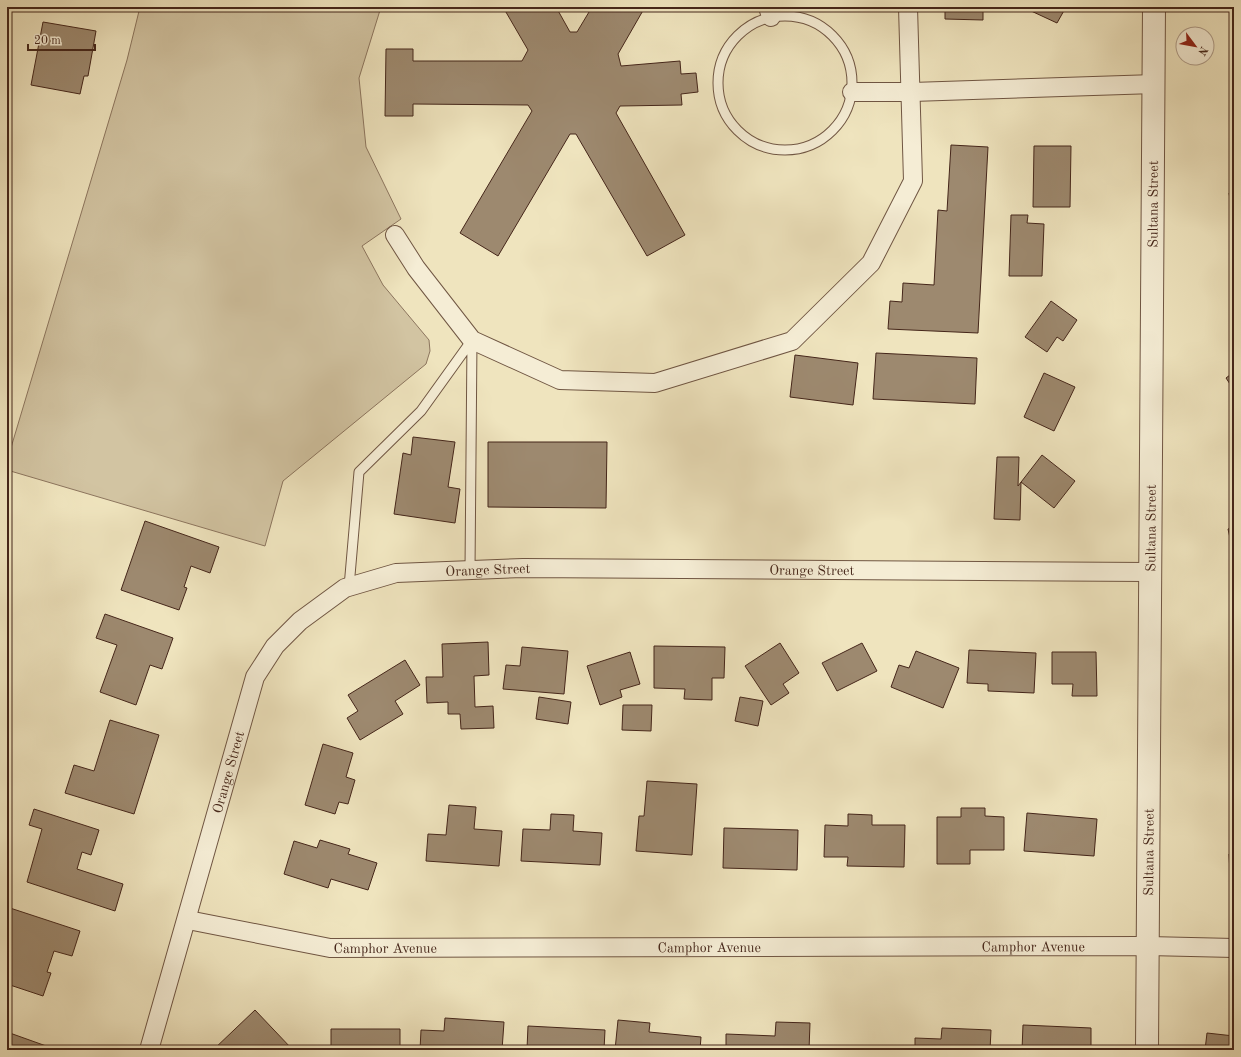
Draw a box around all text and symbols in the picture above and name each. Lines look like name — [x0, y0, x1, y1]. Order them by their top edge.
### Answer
scale bar — [28, 26, 95, 52]
north arrow — [1175, 26, 1215, 66]
text: 20 m — [34, 35, 61, 47]
text: N — [1195, 44, 1209, 57]
street label: Sultana Street — [1146, 160, 1161, 248]
street label: Sultana Street — [1144, 484, 1159, 572]
street label: Orange Street — [445, 562, 531, 579]
street label: Orange Street — [769, 564, 855, 578]
street label: Orange Street — [211, 729, 247, 815]
street label: Sultana Street — [1142, 808, 1157, 896]
street label: Camphor Avenue — [982, 940, 1085, 954]
street label: Camphor Avenue — [658, 941, 761, 955]
street label: Camphor Avenue — [334, 942, 437, 956]

